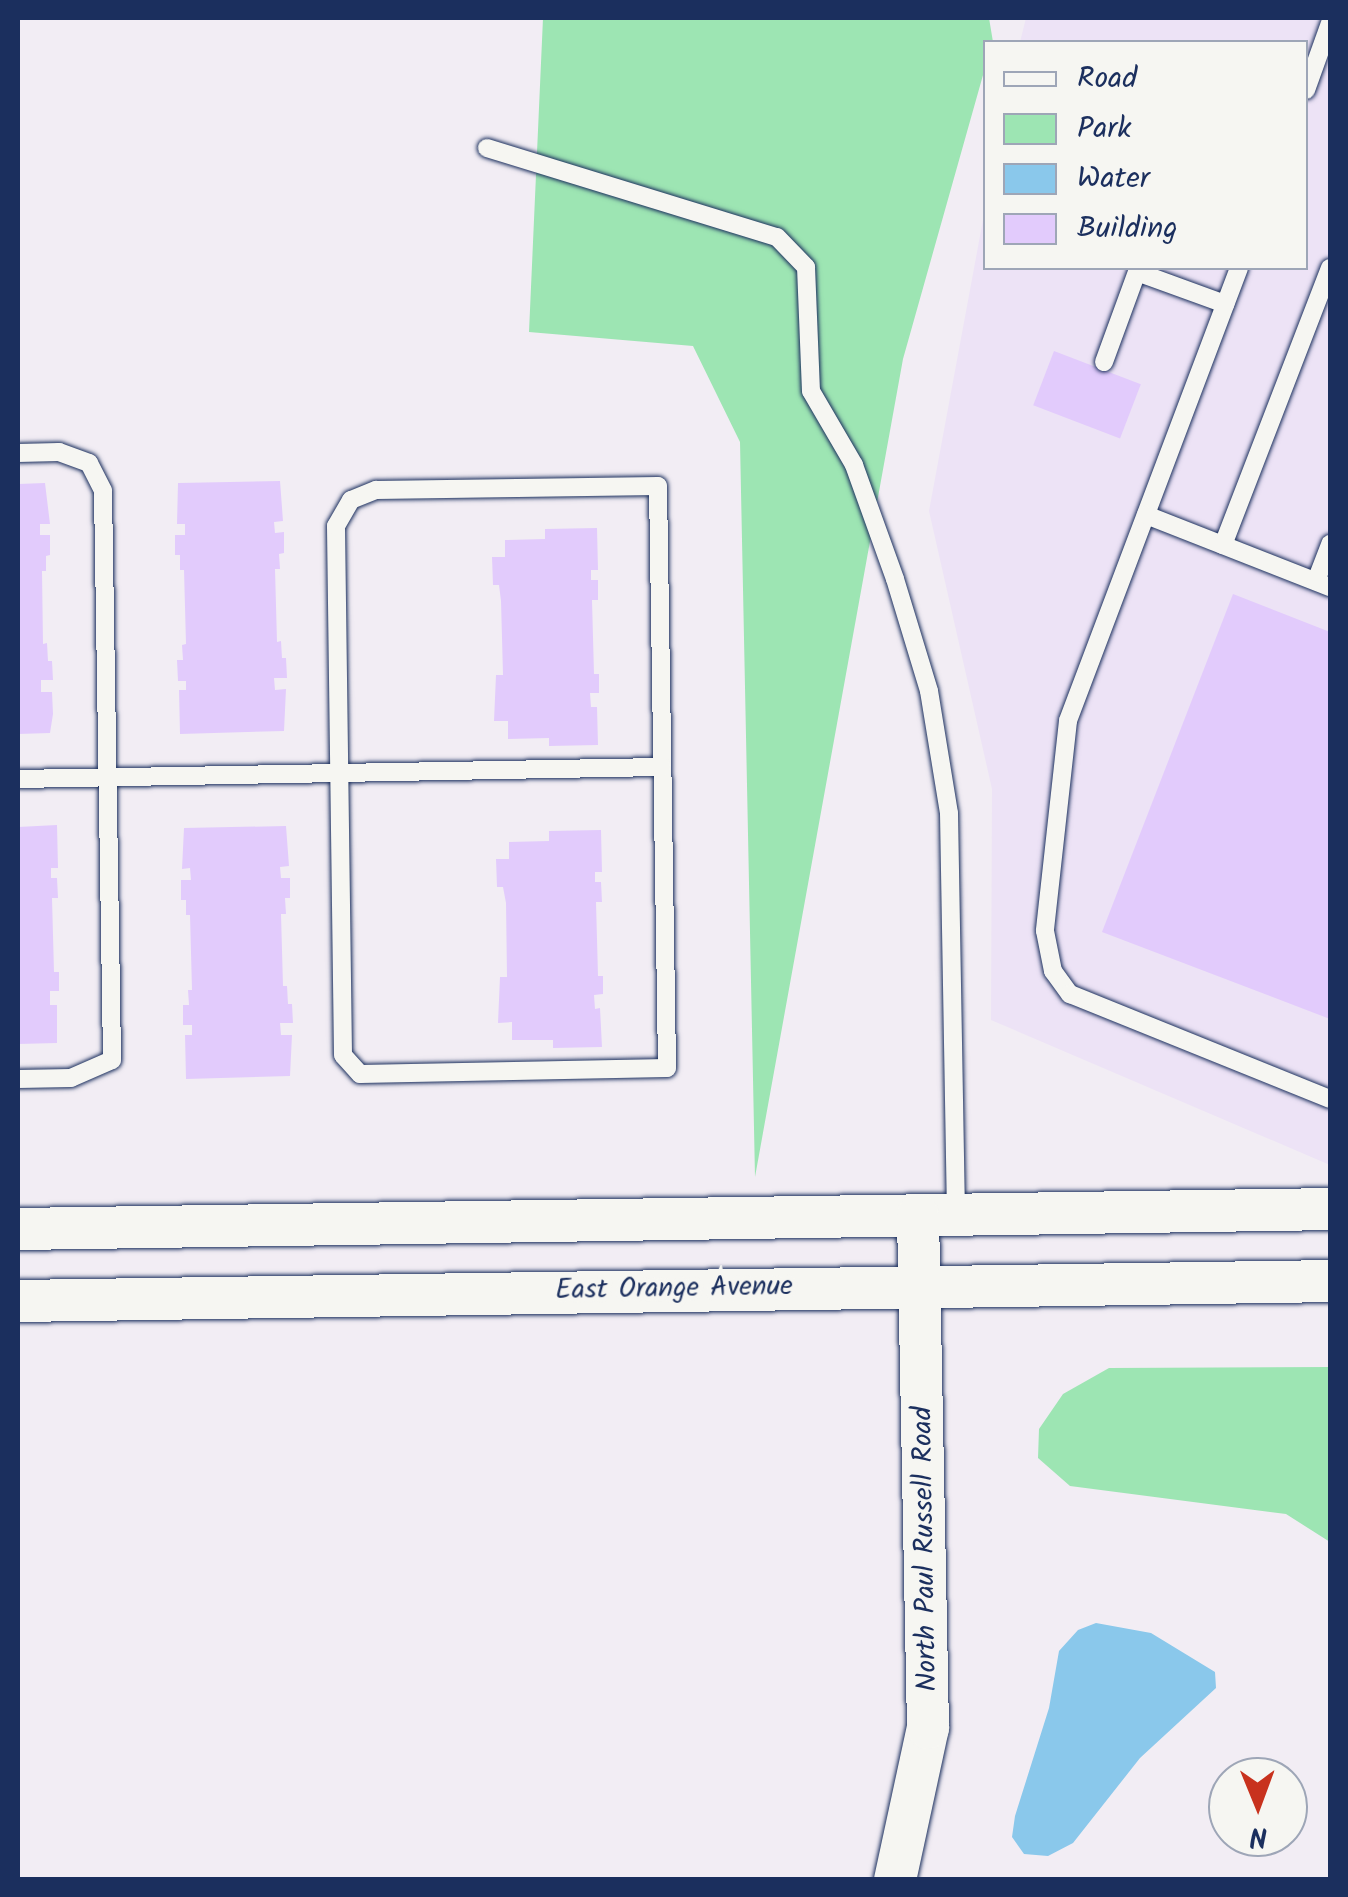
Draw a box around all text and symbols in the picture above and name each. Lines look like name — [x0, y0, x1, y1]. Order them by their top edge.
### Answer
legend — [983, 40, 1308, 270]
text: Road — [1077, 55, 1137, 103]
text: Park — [1077, 105, 1131, 153]
text: Water — [1077, 155, 1150, 203]
text: Building — [1077, 205, 1177, 253]
street label: East Orange Avenue — [555, 1270, 793, 1308]
street label: North Paul Russell Road — [907, 1406, 945, 1692]
north arrow — [1208, 1757, 1308, 1857]
text: N — [1249, 1813, 1268, 1858]

